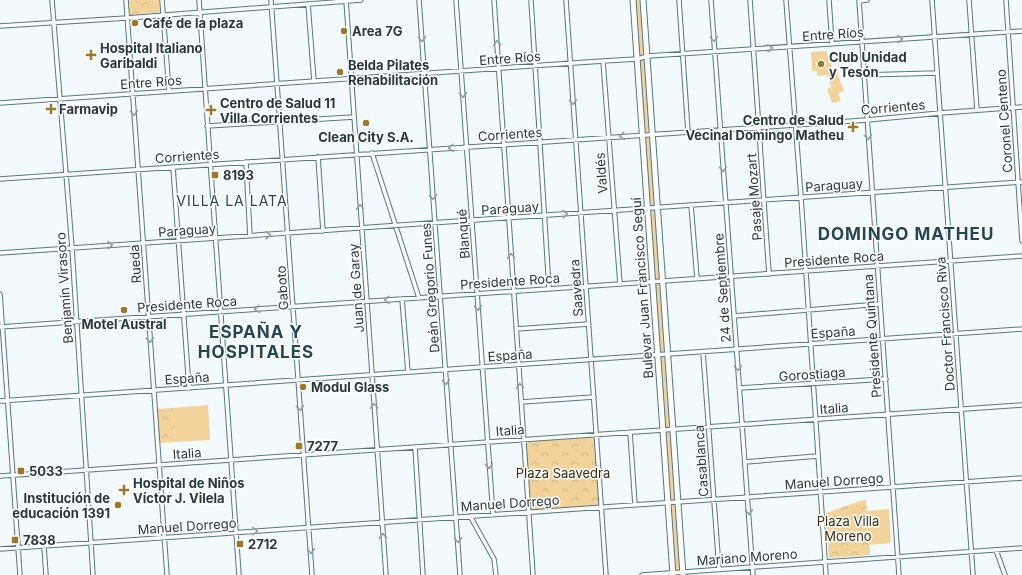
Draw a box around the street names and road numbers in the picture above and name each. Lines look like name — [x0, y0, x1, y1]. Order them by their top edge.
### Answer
street label: Entre Ríos — [802, 24, 865, 44]
street label: Entre Ríos — [479, 48, 542, 68]
street label: Coronel Centeno — [992, 68, 1016, 173]
street label: Entre Ríos — [120, 72, 183, 92]
street label: Corrientes — [860, 96, 926, 118]
street label: Corrientes — [477, 124, 543, 144]
street label: Corrientes — [154, 146, 220, 166]
street label: Valdés — [592, 152, 610, 194]
street label: Pasaje Mozart — [743, 153, 765, 241]
street label: Paraguay — [805, 175, 863, 195]
street label: Bulevar Juan Francisco Seguí — [628, 196, 656, 379]
street label: Paraguay — [481, 198, 539, 218]
street label: Blanqué — [453, 209, 473, 259]
street label: Paraguay — [158, 220, 216, 240]
street label: Deán Gregorio Funes — [417, 222, 443, 354]
street label: Benjamín Virasoro — [52, 232, 76, 344]
street label: 24 de Septiembre — [710, 233, 734, 343]
street label: Juan de Garay — [345, 243, 367, 333]
street label: Rueda — [126, 244, 144, 284]
street label: Presidente Roca — [784, 248, 884, 270]
street label: Doctor Francisco Riva — [932, 256, 958, 392]
street label: Saavedra — [566, 259, 586, 317]
street label: Gaboto — [272, 265, 292, 311]
street label: Presidente Roca — [460, 270, 560, 292]
street label: Presidente Quintana — [860, 273, 884, 399]
street label: Presidente Roca — [137, 293, 237, 315]
street label: España — [810, 322, 856, 342]
street label: España — [487, 345, 533, 365]
street label: Gorostiaga — [778, 364, 846, 384]
street label: España — [164, 368, 210, 388]
street label: Italia — [819, 399, 849, 417]
street label: Italia — [495, 421, 525, 439]
street label: Casablanca — [691, 425, 711, 497]
street label: Italia — [172, 444, 202, 462]
street label: Manuel Dorrego — [784, 470, 884, 492]
street label: Manuel Dorrego — [460, 492, 560, 514]
street label: Manuel Dorrego — [137, 515, 237, 537]
street label: Mariano Moreno — [696, 545, 798, 569]

